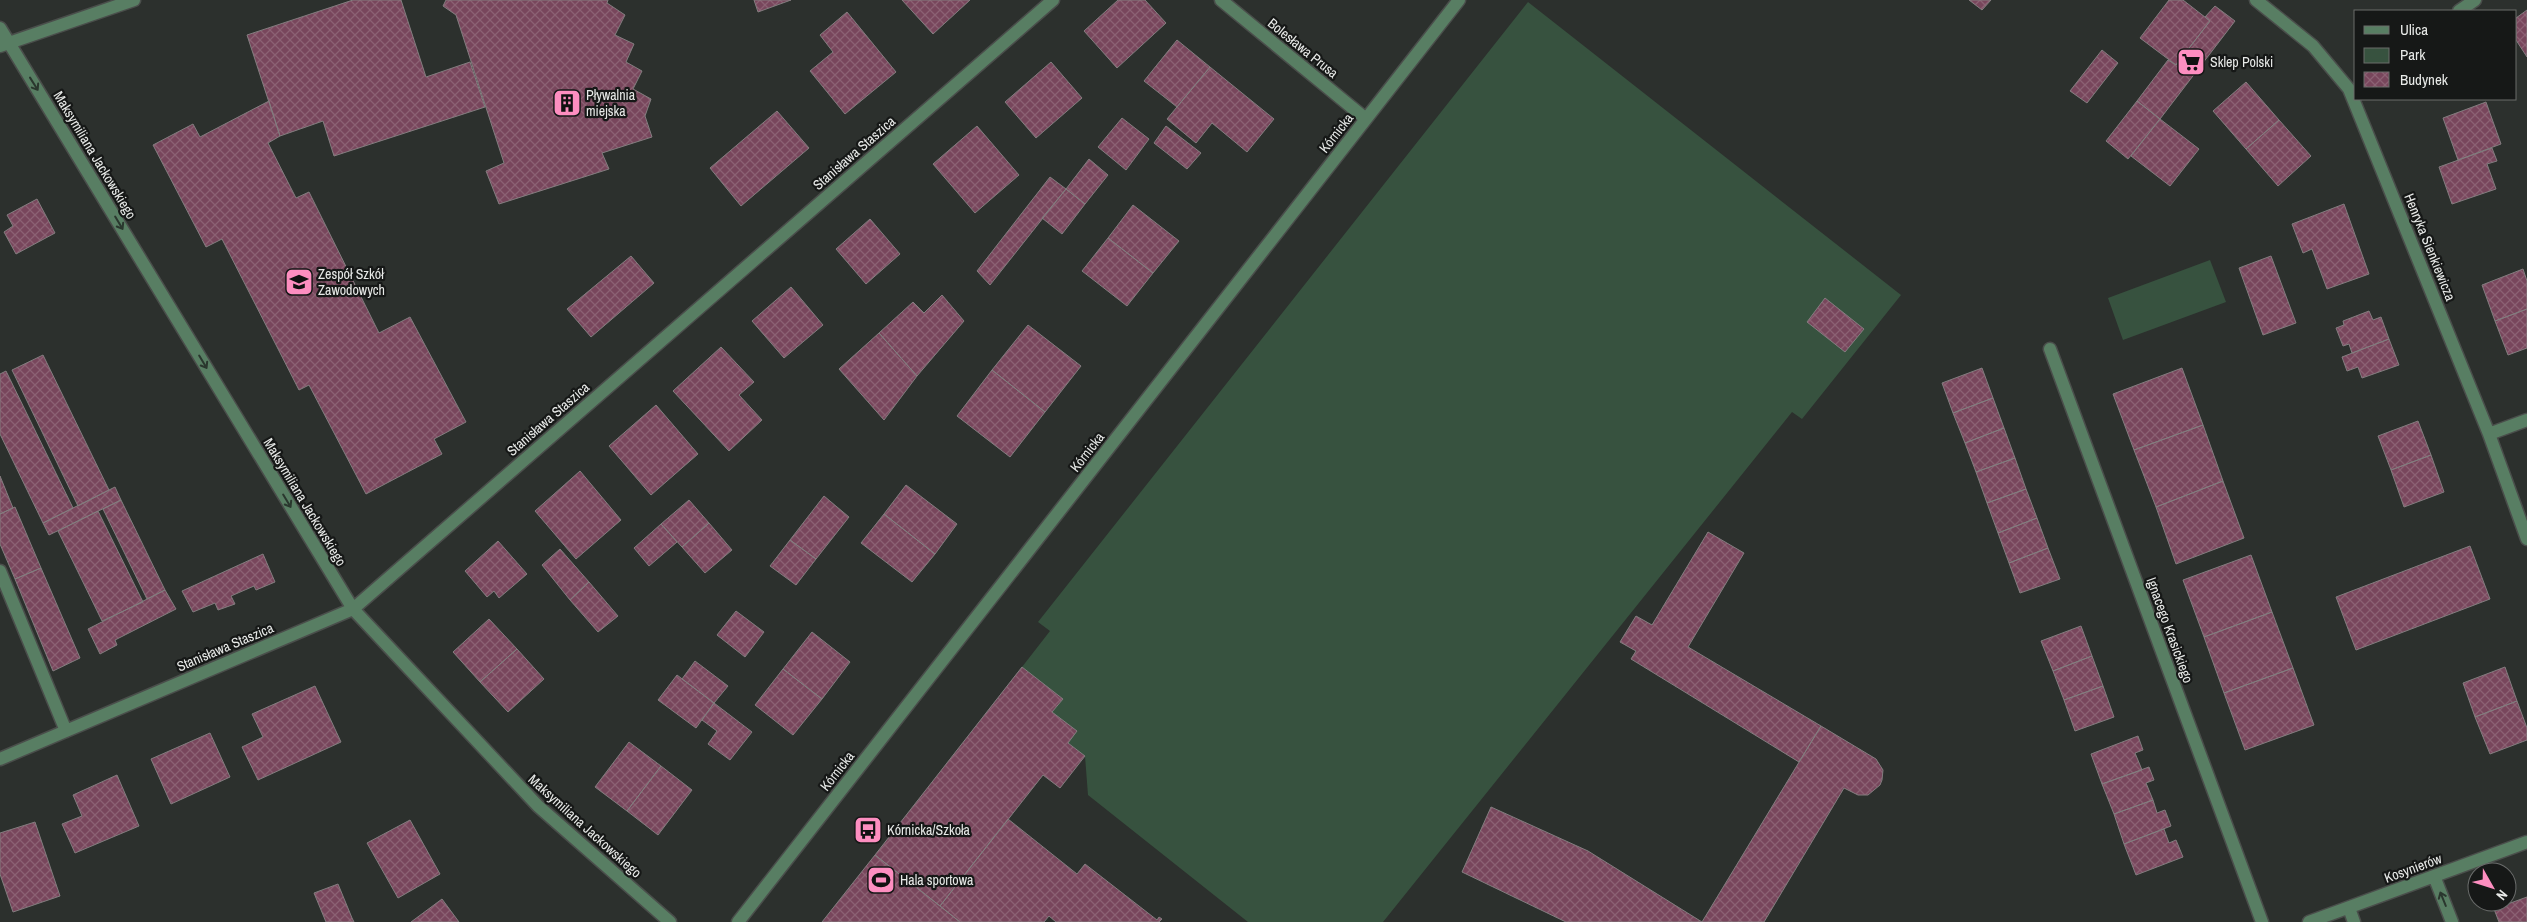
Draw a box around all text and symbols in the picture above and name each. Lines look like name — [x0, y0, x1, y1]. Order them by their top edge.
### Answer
legend — [2354, 10, 2517, 100]
street label: Bolesława Prusa — [1264, 14, 1342, 82]
text: Ulica — [2400, 19, 2428, 40]
text: Park — [2400, 44, 2426, 65]
supermarket icon: Sklep Polski — [2176, 47, 2206, 77]
place label: Sklep Polski — [2210, 53, 2273, 71]
text: Budynek — [2400, 69, 2449, 90]
one-way arrow — [30, 77, 40, 91]
place label: Pływalnia miejska — [586, 86, 636, 120]
street label: Maksymiliana Jackowskiego — [50, 88, 140, 222]
building icon: Pływalnia miejska — [552, 88, 582, 118]
street label: Kórnicka — [1315, 109, 1357, 156]
street label: Stanisława Staszica — [809, 112, 899, 194]
street label: Henryka Sienkiewicza — [2400, 191, 2460, 304]
one-way arrow — [114, 216, 124, 230]
place label: Zespół Szkół Zawodowych — [318, 265, 385, 299]
school or university icon: Zespół Szkół Zawodowych — [284, 267, 314, 297]
one-way arrow — [198, 355, 208, 369]
street label: Stanisława Staszica — [503, 378, 593, 460]
street label: Kórnicka — [1066, 428, 1108, 475]
street label: Maksymiliana Jackowskiego — [260, 435, 350, 569]
one-way arrow — [282, 494, 293, 508]
street label: Ignacego Krasickiego — [2143, 575, 2197, 685]
street label: Stanisława Staszica — [174, 618, 277, 675]
street label: Kórnicka — [816, 747, 858, 794]
street label: Maksymiliana Jackowskiego — [525, 770, 645, 882]
bus stop icon: Kórnicka/Szkoła — [853, 815, 883, 845]
place label: Kórnicka/Szkoła — [887, 821, 971, 839]
street label: Kosynierów — [2382, 849, 2445, 887]
north arrow — [2467, 862, 2517, 912]
sports icon: Hala sportowa — [866, 865, 896, 895]
place label: Hala sportowa — [900, 871, 974, 889]
text: N — [2492, 886, 2512, 904]
one-way arrow — [2438, 892, 2447, 907]

